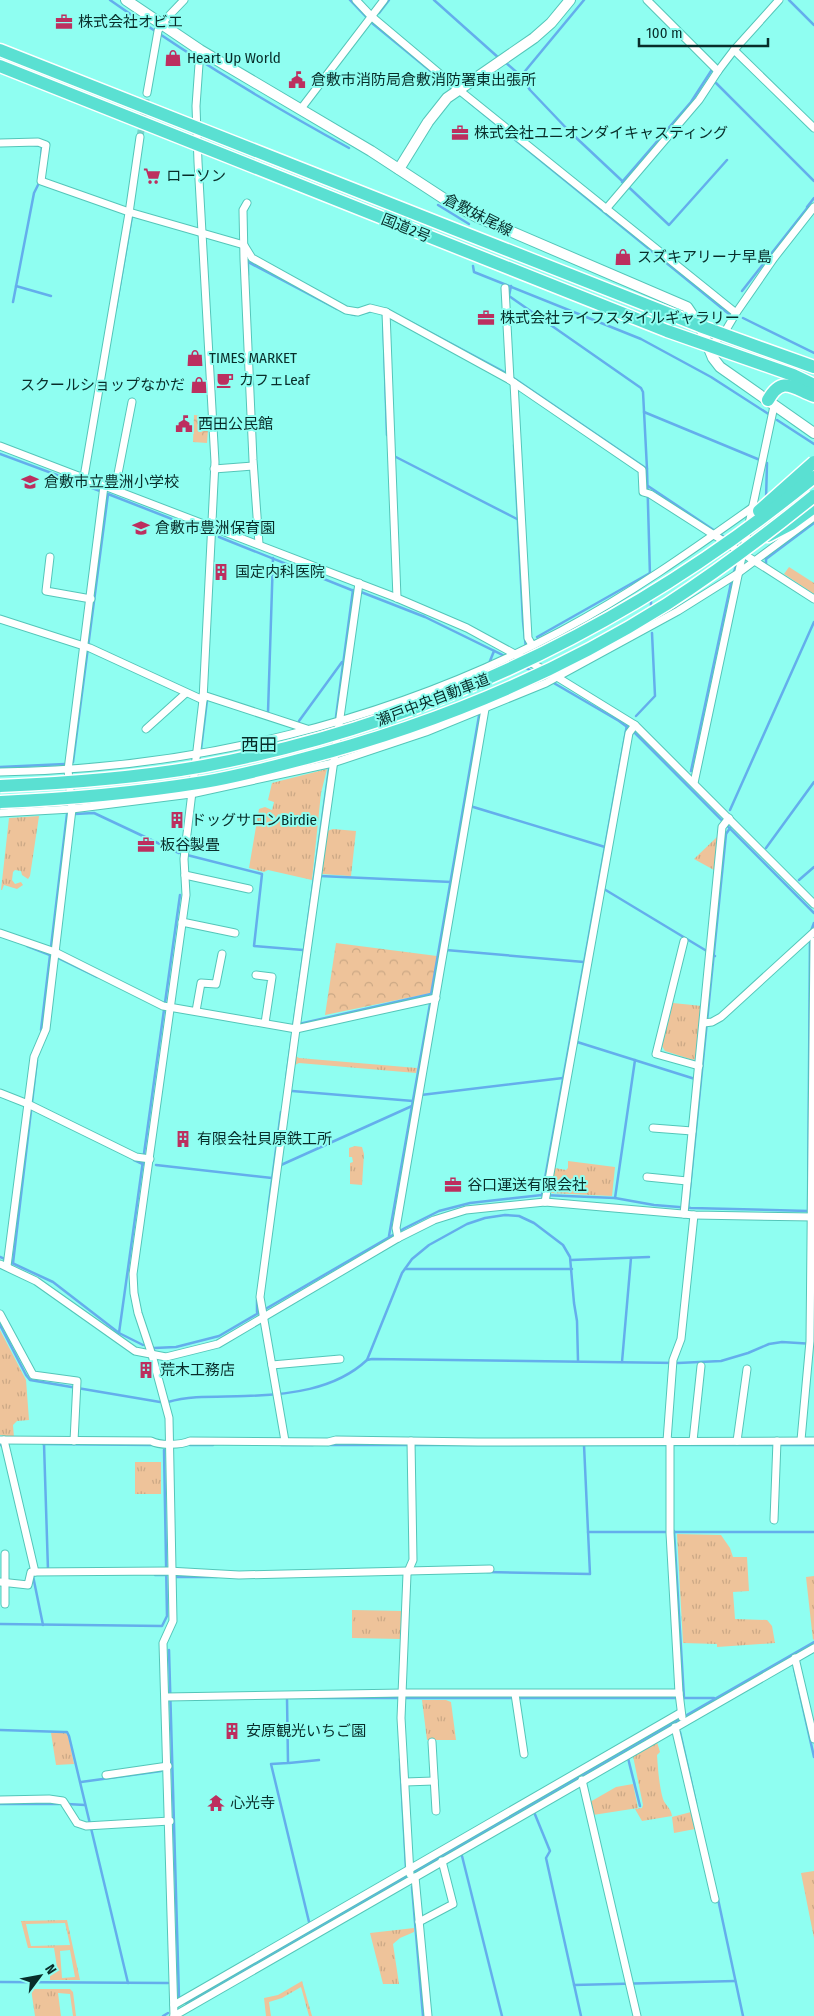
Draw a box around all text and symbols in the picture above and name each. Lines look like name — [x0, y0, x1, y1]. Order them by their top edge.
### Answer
office icon: 株式会社オビエ — [54, 12, 74, 32]
place label: 株式会社オビエ — [78, 13, 183, 31]
scale bar — [639, 15, 768, 47]
text: 100 m — [646, 24, 683, 42]
shop icon: Heart Up World — [163, 48, 183, 68]
place label: Heart Up World — [187, 49, 281, 67]
public building icon: 倉敷市消防局倉敷消防署東出張所 — [287, 70, 307, 90]
place label: 倉敷市消防局倉敷消防署東出張所 — [311, 71, 536, 89]
office icon: 株式会社ユニオンダイキャスティング — [450, 123, 470, 143]
place label: 株式会社ユニオンダイキャスティング — [474, 124, 728, 142]
supermarket icon: ローソン — [142, 166, 162, 186]
place label: ローソン — [166, 167, 226, 185]
street label: 倉敷妹尾線 — [440, 190, 516, 240]
street label: 国道2号 — [379, 210, 433, 246]
shop icon: スズキアリーナ早島 — [613, 247, 633, 267]
place label: スズキアリーナ早島 — [637, 248, 772, 266]
office icon: 株式会社ライフスタイルギャラリー — [476, 308, 496, 328]
place label: 株式会社ライフスタイルギャラリー — [500, 309, 740, 327]
shop icon: TIMES MARKET — [185, 348, 205, 368]
place label: TIMES MARKET — [209, 349, 297, 367]
cafe icon: カフェLeaf — [215, 370, 235, 390]
place label: カフェLeaf — [239, 371, 311, 389]
shop icon: スクールショップなかだ — [189, 375, 209, 395]
place label: スクールショップなかだ — [20, 376, 185, 394]
public building icon: 西田公民館 — [174, 414, 194, 434]
place label: 西田公民館 — [198, 415, 273, 433]
school or university icon: 倉敷市立豊洲小学校 — [20, 472, 40, 492]
place label: 倉敷市立豊洲小学校 — [44, 473, 179, 491]
school or university icon: 倉敷市豊洲保育園 — [131, 518, 151, 538]
place label: 倉敷市豊洲保育園 — [155, 519, 275, 537]
building icon: 国定内科医院 — [211, 562, 231, 582]
place label: 国定内科医院 — [235, 563, 325, 581]
street label: 瀬戸中央自動車道 — [374, 670, 492, 730]
district label: 西田 — [241, 734, 277, 756]
building icon: ドッグサロンBirdie — [167, 810, 187, 830]
place label: ドッグサロンBirdie — [191, 811, 317, 829]
office icon: 板谷製畳 — [136, 835, 156, 855]
place label: 板谷製畳 — [160, 836, 220, 854]
building icon: 有限会社貝原鉄工所 — [173, 1129, 193, 1149]
place label: 有限会社貝原鉄工所 — [197, 1130, 332, 1148]
office icon: 谷口運送有限会社 — [443, 1175, 463, 1195]
place label: 谷口運送有限会社 — [467, 1176, 587, 1194]
building icon: 荒木工務店 — [136, 1360, 156, 1380]
place label: 荒木工務店 — [160, 1361, 235, 1379]
building icon: 安原観光いちご園 — [222, 1721, 242, 1741]
place label: 安原観光いちご園 — [246, 1722, 366, 1740]
temple icon: 心光寺 — [206, 1793, 226, 1813]
place label: 心光寺 — [230, 1794, 275, 1812]
north arrow — [15, 1951, 65, 2001]
text: N — [41, 1961, 60, 1977]

